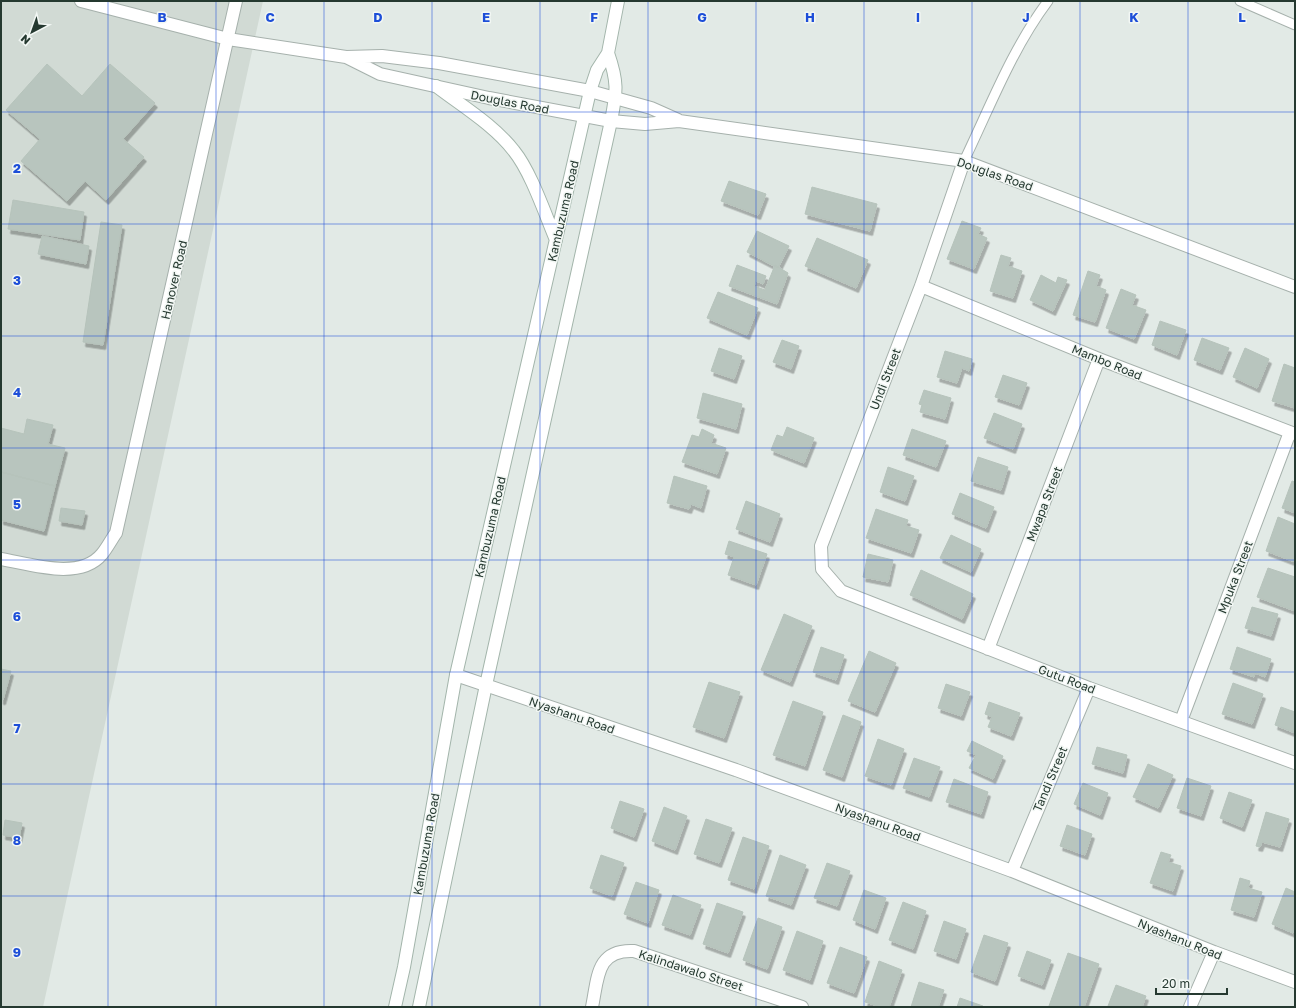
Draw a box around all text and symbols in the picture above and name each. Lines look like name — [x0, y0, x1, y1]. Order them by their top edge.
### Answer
text: B — [157, 9, 167, 25]
text: C — [265, 9, 275, 25]
text: D — [373, 9, 383, 25]
text: E — [482, 9, 490, 25]
text: F — [590, 9, 598, 25]
text: G — [697, 9, 707, 25]
text: H — [805, 9, 815, 25]
text: I — [916, 9, 920, 25]
text: J — [1022, 9, 1030, 25]
text: K — [1129, 9, 1139, 25]
text: L — [1238, 9, 1246, 25]
north arrow — [12, 12, 52, 52]
text: N — [18, 32, 33, 48]
street label: Douglas Road — [469, 87, 551, 117]
street label: Douglas Road — [955, 154, 1035, 194]
street label: Kambuzuma Road — [544, 159, 582, 263]
text: 2 — [13, 160, 21, 176]
street label: Hanover Road — [158, 239, 190, 321]
text: 3 — [13, 272, 21, 288]
street label: Mambo Road — [1070, 341, 1144, 383]
street label: Undi Street — [866, 346, 904, 412]
text: 4 — [13, 384, 21, 400]
street label: Mwapa Street — [1023, 464, 1065, 544]
street label: Kambuzuma Road — [471, 475, 509, 579]
text: 5 — [13, 496, 21, 512]
street label: Mpuka Street — [1214, 538, 1256, 616]
text: 6 — [13, 608, 21, 624]
street label: Gutu Road — [1036, 661, 1098, 697]
street label: Nyashanu Road — [527, 693, 617, 737]
text: 7 — [13, 720, 21, 736]
street label: Tandi Street — [1029, 744, 1071, 814]
street label: Kambuzuma Road — [410, 792, 442, 896]
street label: Nyashanu Road — [833, 800, 923, 844]
text: 8 — [13, 832, 21, 848]
street label: Nyashanu Road — [1136, 915, 1224, 963]
text: 9 — [13, 944, 21, 960]
street label: Kalindawalo Street — [637, 946, 745, 994]
scale bar — [1156, 970, 1227, 996]
text: 20 m — [1162, 976, 1190, 991]

